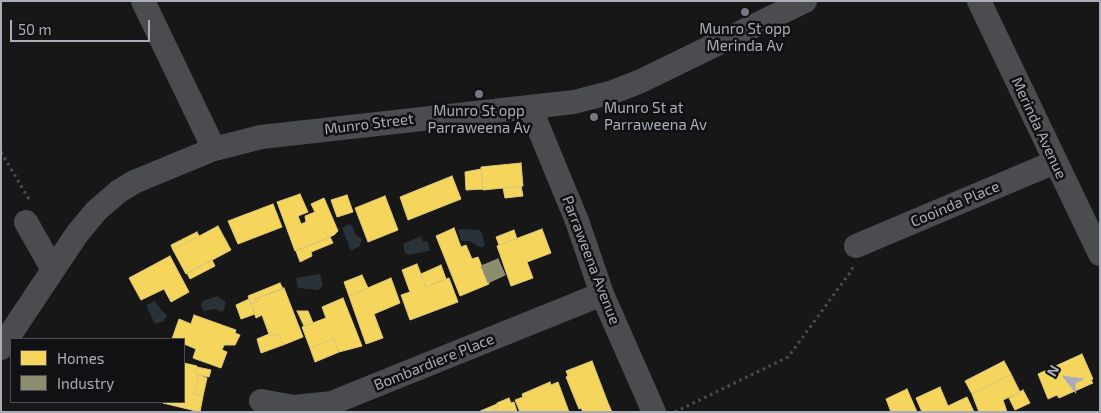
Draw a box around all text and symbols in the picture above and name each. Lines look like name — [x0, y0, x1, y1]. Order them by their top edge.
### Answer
marker: Munro St opp Merinda Av — [739, 6, 751, 18]
scale bar — [12, 10, 152, 42]
text: 50 m — [18, 20, 52, 38]
place label: Munro St opp Merinda Av — [699, 20, 791, 55]
street label: Merinda Avenue — [1008, 74, 1070, 182]
marker: Munro St opp Parraweena Av — [473, 88, 485, 100]
place label: Munro St at Parraweena Av — [604, 99, 707, 134]
place label: Munro St opp Parraweena Av — [428, 102, 530, 137]
street label: Munro Street — [323, 110, 415, 138]
marker: Munro St at Parraweena Av — [588, 111, 600, 123]
street label: Cooinda Place — [908, 177, 1002, 231]
street label: Parraweena Avenue — [558, 193, 624, 327]
street label: Bombardiere Place — [371, 330, 497, 394]
legend — [10, 338, 185, 403]
text: Homes — [57, 349, 104, 367]
north arrow — [1041, 353, 1091, 403]
text: N — [1043, 362, 1062, 379]
text: Industry — [57, 374, 114, 392]

